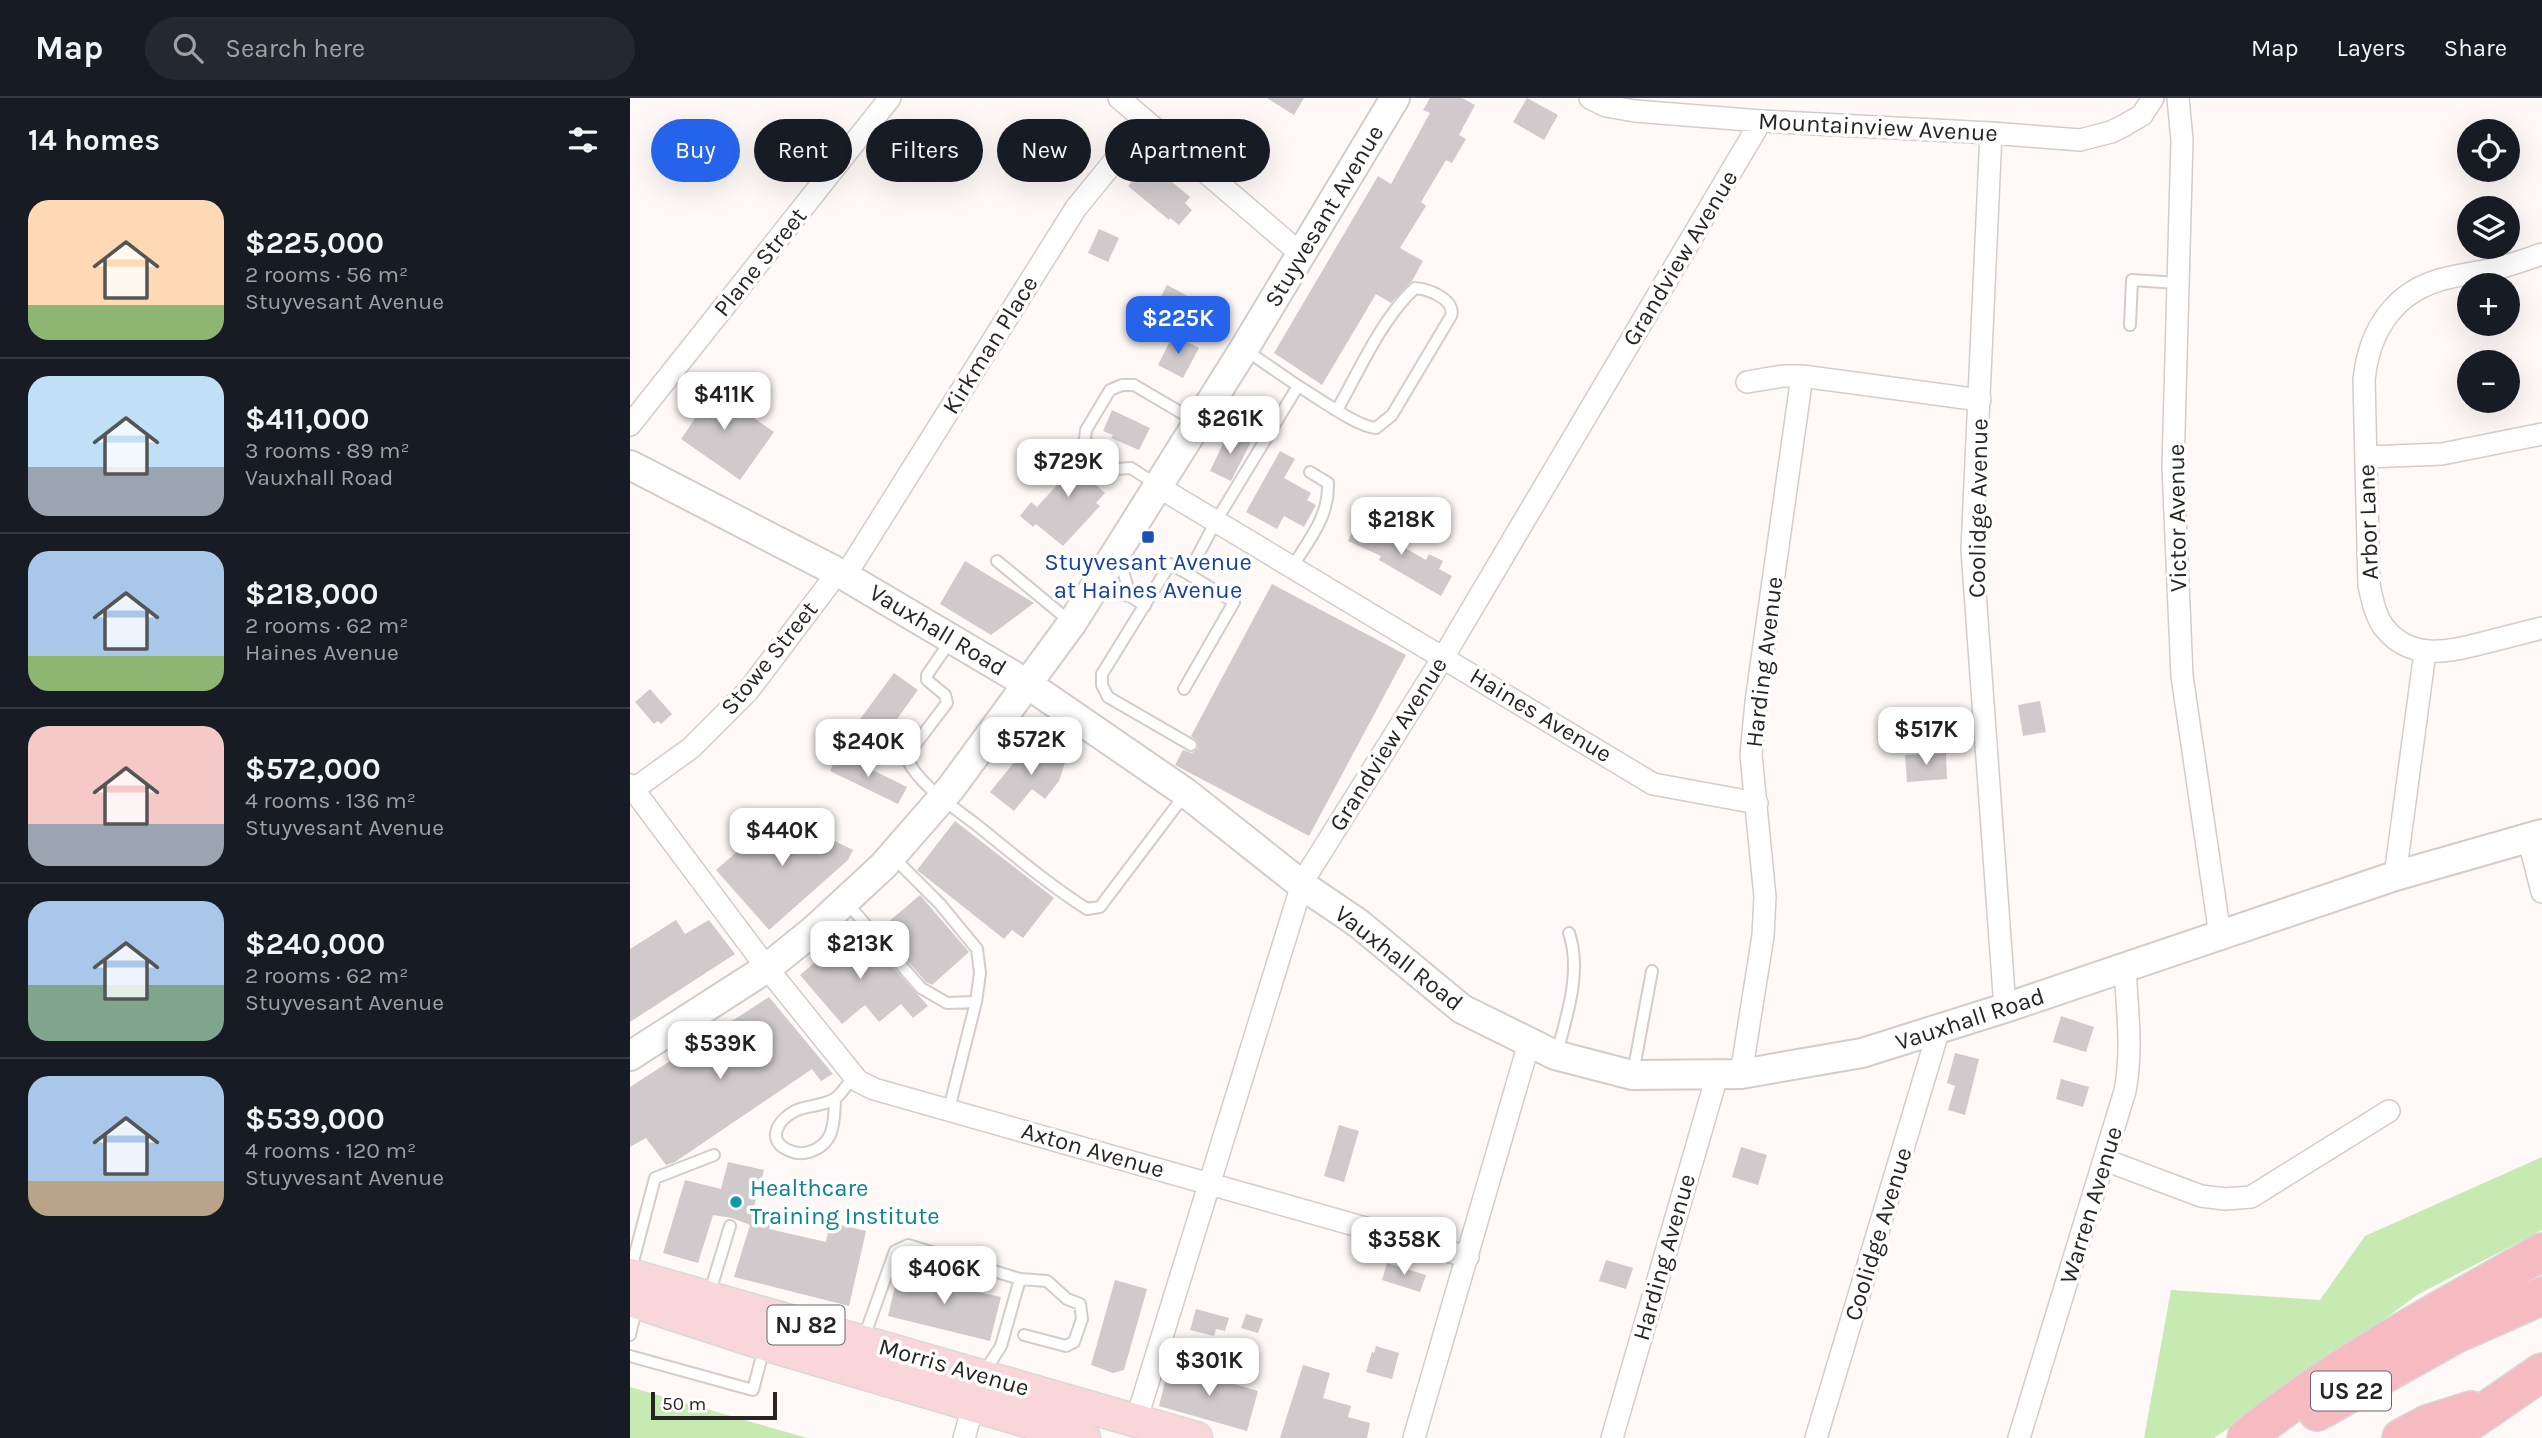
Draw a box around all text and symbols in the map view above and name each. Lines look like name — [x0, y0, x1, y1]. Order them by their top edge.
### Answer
search box — [145, 17, 635, 80]
text: Map — [35, 29, 103, 67]
icon: search — [169, 29, 207, 67]
text: Search here — [225, 33, 365, 64]
text: Map — [2251, 34, 2299, 62]
text: Layers — [2337, 34, 2406, 62]
text: Share — [2444, 34, 2507, 62]
street label: Mountainview Avenue — [1757, 107, 1999, 147]
chip: Buy — [651, 119, 740, 182]
chip: Rent — [754, 119, 852, 182]
chip: Filters — [866, 119, 983, 182]
chip: New — [997, 119, 1091, 182]
chip: Apartment — [1105, 119, 1270, 182]
map controls — [2457, 119, 2520, 413]
button: locate — [2457, 119, 2520, 182]
street label: Stuyvesant Avenue — [1259, 120, 1389, 312]
icon: filters — [564, 121, 602, 159]
text: 14 homes — [28, 122, 160, 158]
street label: Grandview Avenue — [1617, 165, 1743, 351]
button: layers — [2457, 196, 2520, 259]
street label: Plane Street — [708, 202, 812, 322]
text: $225,000 — [245, 225, 384, 261]
icon: home — [84, 228, 168, 312]
text: 2 rooms · 56 m² — [245, 261, 408, 288]
street label: Kirkman Place — [936, 271, 1044, 419]
button: + — [2457, 273, 2520, 336]
text: Stuyvesant Avenue — [245, 288, 444, 315]
pin: $225K — [1129, 296, 1227, 356]
text: $225K — [1142, 305, 1214, 332]
button: − — [2457, 350, 2520, 413]
pin: $411K — [675, 372, 773, 432]
text: $411K — [694, 381, 754, 408]
pin: $261K — [1181, 396, 1279, 456]
text: $411,000 — [245, 401, 369, 437]
icon: home — [84, 404, 168, 488]
text: $261K — [1197, 405, 1263, 432]
street label: Coolidge Avenue — [1962, 418, 1994, 598]
text: 3 rooms · 89 m² — [245, 437, 410, 464]
pin: $729K — [1019, 440, 1117, 499]
street label: Victor Avenue — [2162, 443, 2192, 593]
text: $729K — [1033, 448, 1103, 475]
text: Vauxhall Road — [245, 464, 393, 491]
street label: Arbor Lane — [2352, 464, 2384, 580]
pin: $218K — [1352, 498, 1450, 557]
text: $218K — [1367, 506, 1435, 533]
marker: Stuyvesant Avenue at Haines Avenue — [1140, 529, 1156, 545]
place label: Stuyvesant Avenue at Haines Avenue — [1044, 548, 1252, 604]
street label: Harding Avenue — [1740, 575, 1788, 749]
text: $218,000 — [245, 576, 378, 612]
street label: Vauxhall Road — [864, 578, 1012, 682]
icon: home — [84, 579, 168, 663]
street label: Stowe Street — [715, 596, 823, 720]
text: 2 rooms · 62 m² — [245, 612, 409, 639]
text: Haines Avenue — [245, 639, 399, 666]
street label: Grandview Avenue — [1323, 652, 1453, 836]
street label: Haines Avenue — [1465, 662, 1617, 768]
pin: $517K — [1877, 708, 1975, 767]
text: $517K — [1894, 716, 1958, 743]
pin: $572K — [982, 718, 1080, 777]
pin: $240K — [819, 720, 917, 779]
text: $572K — [996, 726, 1066, 753]
text: $240K — [831, 728, 905, 755]
text: $572,000 — [245, 751, 381, 787]
icon: home — [84, 754, 168, 838]
text: 4 rooms · 136 m² — [245, 787, 416, 814]
pin: $440K — [733, 808, 831, 868]
text: Stuyvesant Avenue — [245, 814, 444, 841]
text: $440K — [746, 817, 818, 844]
street label: Vauxhall Road — [1329, 899, 1469, 1017]
pin: $213K — [811, 922, 909, 981]
text: $240,000 — [245, 926, 385, 962]
icon: home — [84, 929, 168, 1013]
text: $213K — [826, 930, 894, 957]
text: 2 rooms · 62 m² — [245, 962, 409, 989]
street label: Vauxhall Road — [1892, 982, 2048, 1056]
text: Stuyvesant Avenue — [245, 989, 444, 1016]
pin: $539K — [671, 1021, 769, 1081]
text: $539K — [684, 1030, 756, 1057]
text: $539,000 — [245, 1101, 385, 1137]
icon: home — [84, 1104, 168, 1188]
street label: Axton Avenue — [1018, 1116, 1168, 1184]
street label: Warren Avenue — [2054, 1123, 2128, 1287]
text: 4 rooms · 120 m² — [245, 1137, 416, 1164]
street label: Coolidge Avenue — [1838, 1144, 1918, 1324]
text: Stuyvesant Avenue — [245, 1164, 444, 1191]
street label: Harding Avenue — [1627, 1170, 1701, 1344]
place label: Healthcare Training Institute — [750, 1174, 940, 1230]
marker: Healthcare Training Institute — [728, 1194, 744, 1210]
pin: $358K — [1355, 1218, 1453, 1277]
text: $358K — [1367, 1226, 1441, 1253]
pin: $406K — [895, 1246, 993, 1306]
text: $406K — [907, 1255, 981, 1282]
road number: NJ 82 — [768, 1306, 844, 1344]
street label: Morris Avenue — [876, 1332, 1032, 1402]
pin: $301K — [1160, 1338, 1258, 1398]
text: $301K — [1175, 1347, 1243, 1374]
road number: US 22 — [2311, 1372, 2391, 1410]
scale bar — [651, 1389, 777, 1421]
text: 50 m — [662, 1393, 706, 1415]

